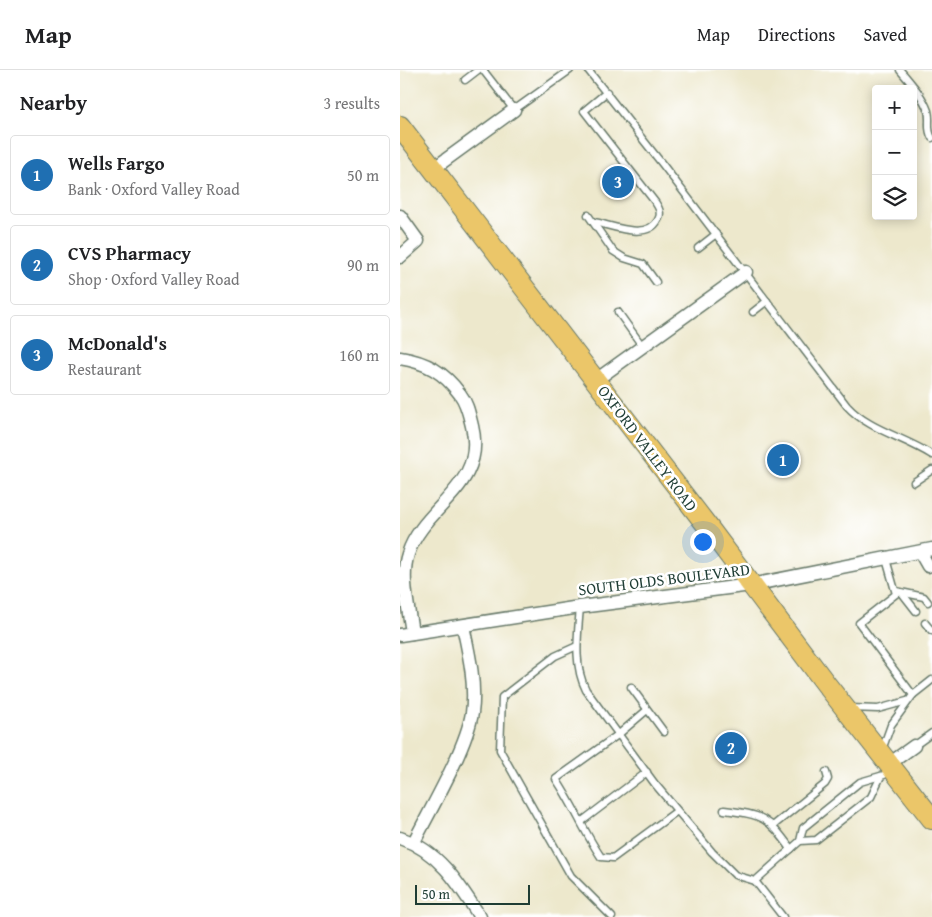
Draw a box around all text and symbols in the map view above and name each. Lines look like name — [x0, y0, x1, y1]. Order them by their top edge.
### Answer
text: Map — [25, 17, 72, 52]
text: Map — [697, 21, 730, 48]
text: Directions — [758, 21, 835, 48]
text: Saved — [863, 21, 907, 48]
map controls — [872, 85, 917, 220]
button: + — [872, 85, 917, 130]
text: Nearby — [20, 87, 87, 118]
text: 3 results — [323, 91, 380, 115]
button: − — [872, 130, 917, 175]
text: Wells Fargo — [68, 149, 165, 177]
text: 1 — [33, 163, 41, 187]
text: 50 m — [347, 163, 379, 187]
pin: 3 — [602, 163, 634, 201]
button: layers — [872, 175, 917, 220]
text: Bank · Oxford Valley Road — [68, 177, 240, 201]
text: CVS Pharmacy — [68, 239, 191, 267]
text: 2 — [33, 253, 41, 277]
text: 90 m — [347, 253, 379, 277]
text: Shop · Oxford Valley Road — [68, 267, 240, 291]
text: McDonald's — [68, 329, 167, 357]
text: 3 — [33, 343, 41, 367]
text: 160 m — [339, 343, 379, 367]
text: Restaurant — [68, 357, 142, 381]
street label: OXFORD VALLEY ROAD — [593, 380, 704, 516]
pin: 1 — [767, 441, 799, 479]
your location — [690, 529, 716, 555]
street label: SOUTH OLDS BOULEVARD — [577, 557, 751, 601]
pin: 2 — [715, 729, 747, 767]
scale bar — [415, 882, 530, 905]
text: 50 m — [422, 884, 450, 904]

